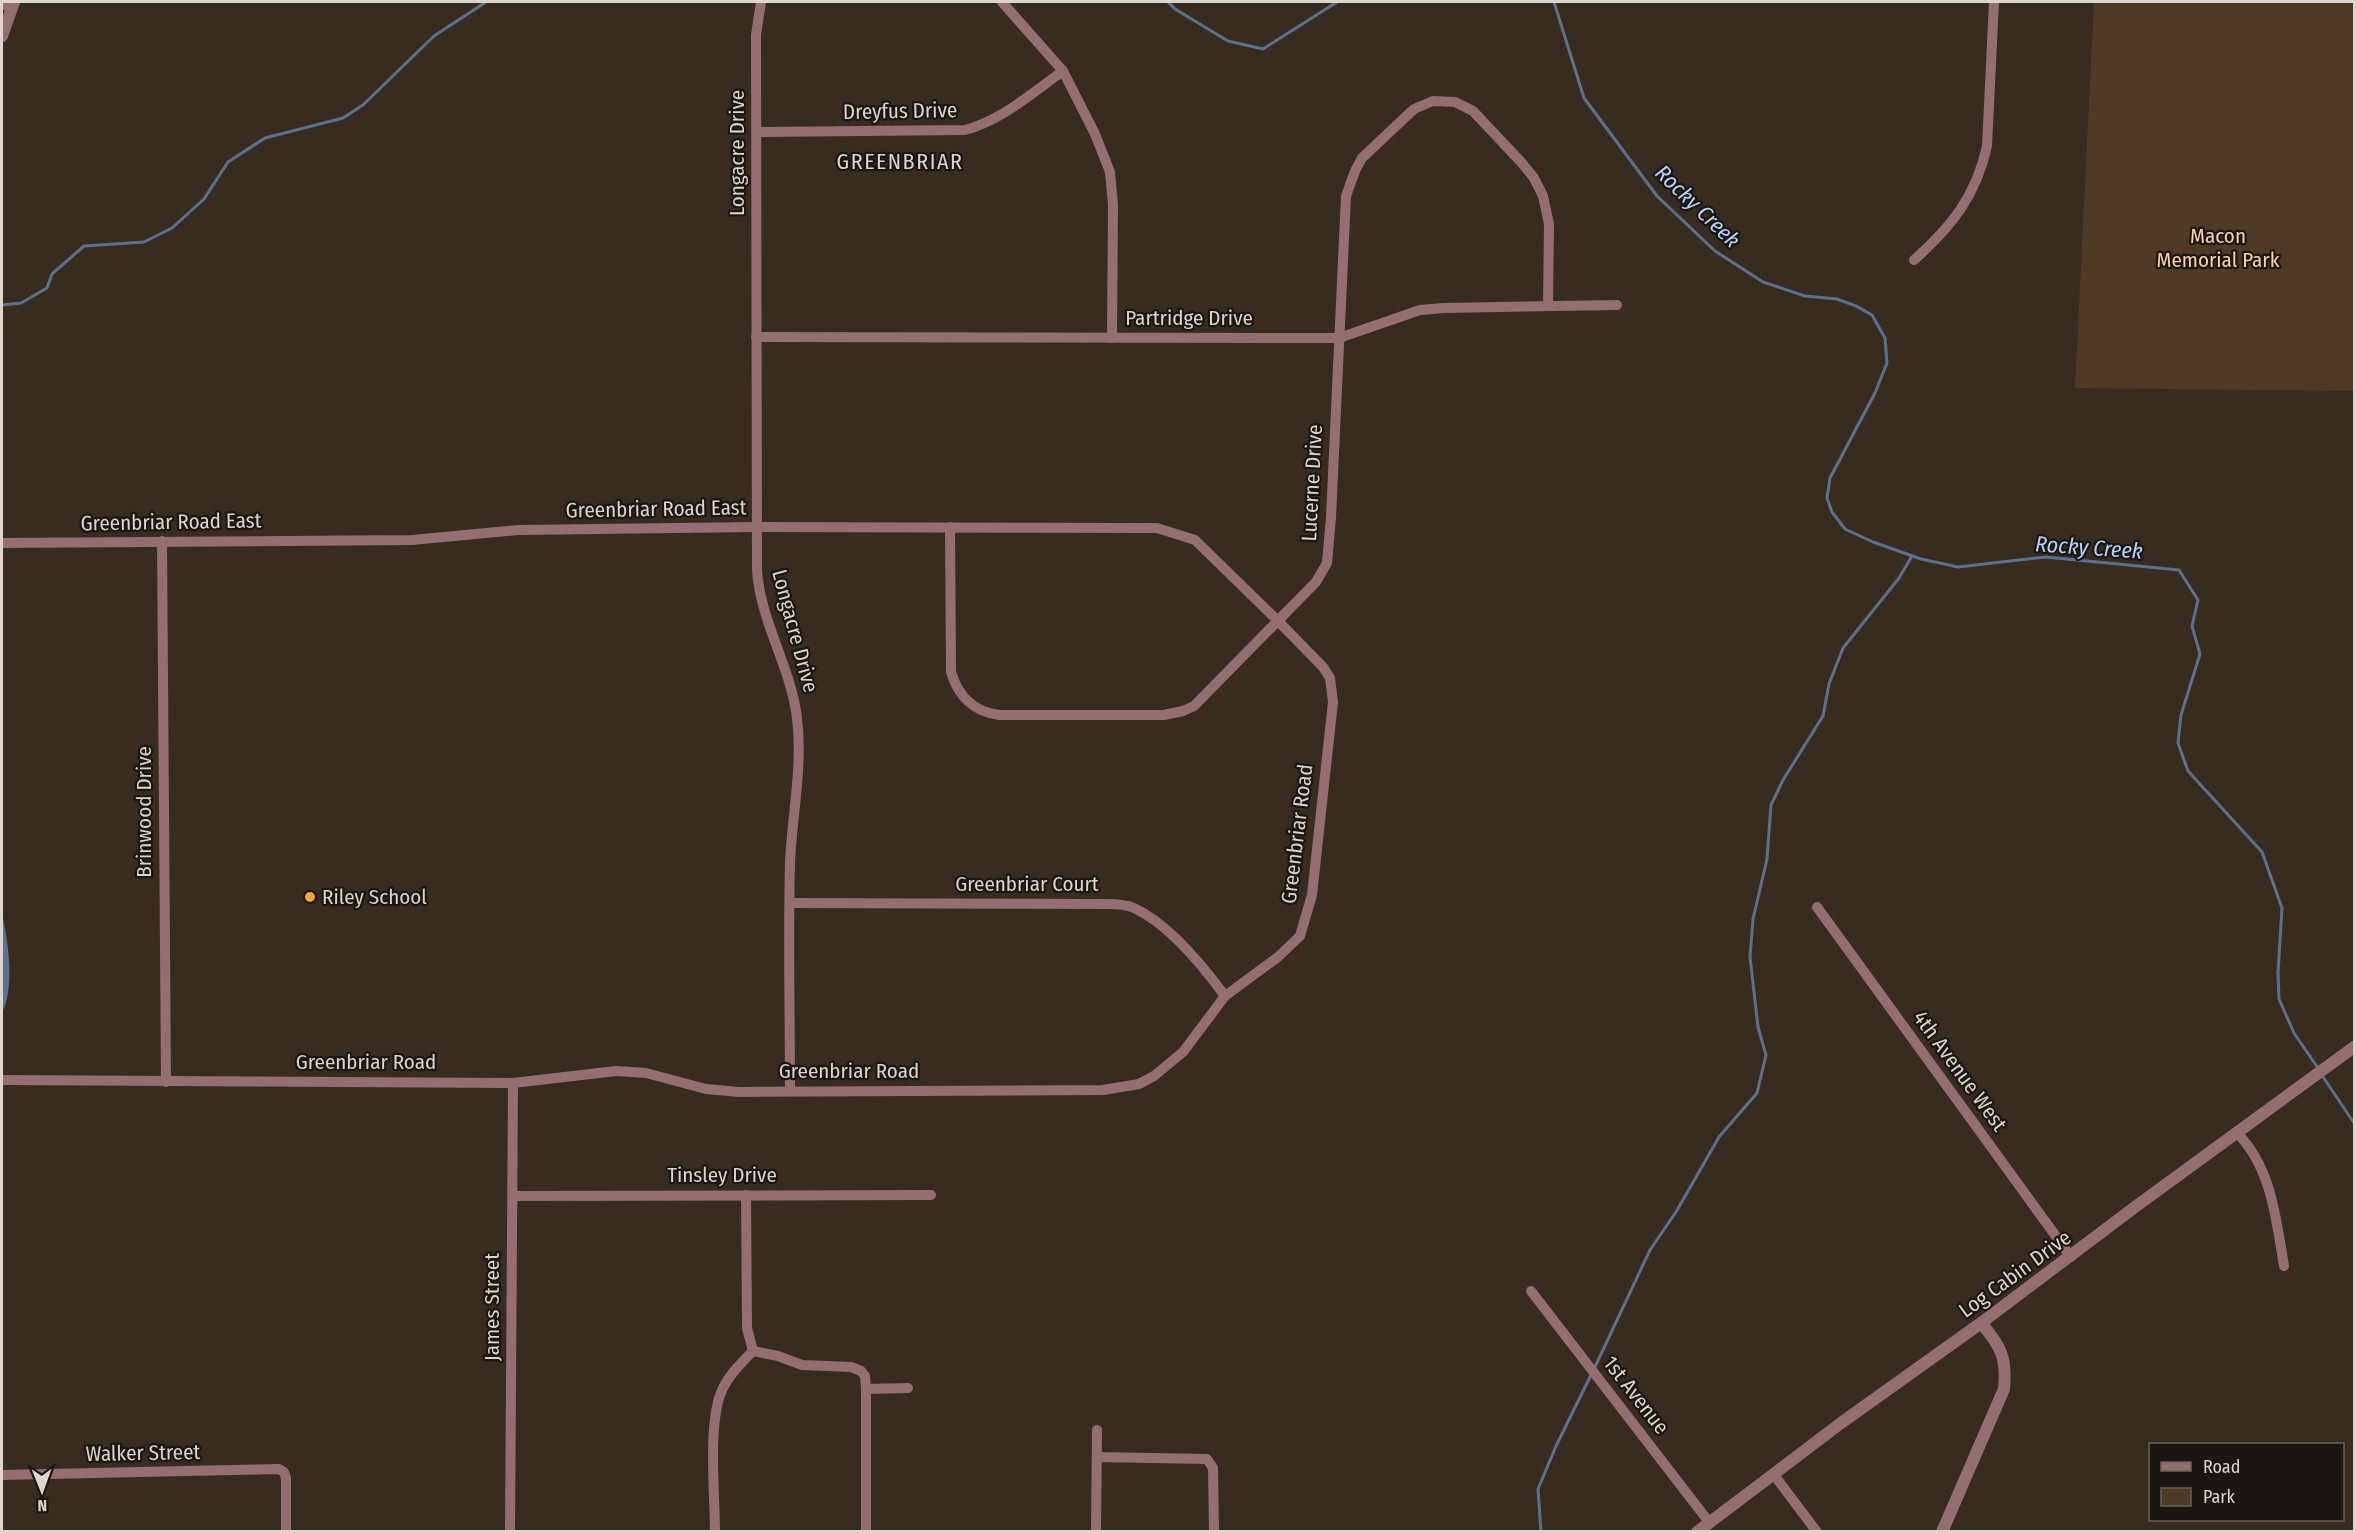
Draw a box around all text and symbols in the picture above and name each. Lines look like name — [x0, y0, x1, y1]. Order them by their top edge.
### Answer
street label: Longacre Drive — [724, 90, 750, 216]
street label: Dreyfus Drive — [843, 97, 957, 125]
district label: GREENBRIAR — [837, 148, 963, 175]
water label: Rocky Creek — [1650, 159, 1746, 254]
park label: Macon Memorial Park — [2157, 223, 2280, 273]
street label: Partridge Drive — [1125, 305, 1253, 331]
street label: Lucerne Drive — [1296, 424, 1328, 542]
street label: Greenbriar Road East — [565, 494, 747, 524]
street label: Greenbriar Road East — [80, 507, 262, 537]
water label: Rocky Creek — [2034, 530, 2144, 565]
street label: Longacre Drive — [766, 567, 824, 695]
street label: Brinwood Drive — [131, 746, 157, 878]
street label: Greenbriar Road — [1276, 763, 1318, 905]
street label: Greenbriar Court — [955, 871, 1099, 897]
place label: Riley School — [322, 884, 427, 910]
marker: Riley School — [303, 890, 317, 904]
street label: 4th Avenue West — [1908, 1006, 2013, 1137]
street label: Greenbriar Road — [296, 1049, 436, 1075]
street label: Greenbriar Road — [779, 1058, 919, 1084]
street label: Tinsley Drive — [667, 1162, 777, 1188]
street label: Log Cabin Drive — [1954, 1225, 2076, 1323]
street label: James Street — [479, 1253, 505, 1361]
street label: 1st Avenue — [1597, 1351, 1675, 1439]
street label: Walker Street — [85, 1439, 201, 1467]
legend — [2149, 1443, 2344, 1521]
text: Road — [2203, 1456, 2240, 1478]
north arrow — [12, 1461, 72, 1521]
text: Park — [2203, 1486, 2236, 1508]
text: N — [37, 1496, 47, 1515]

